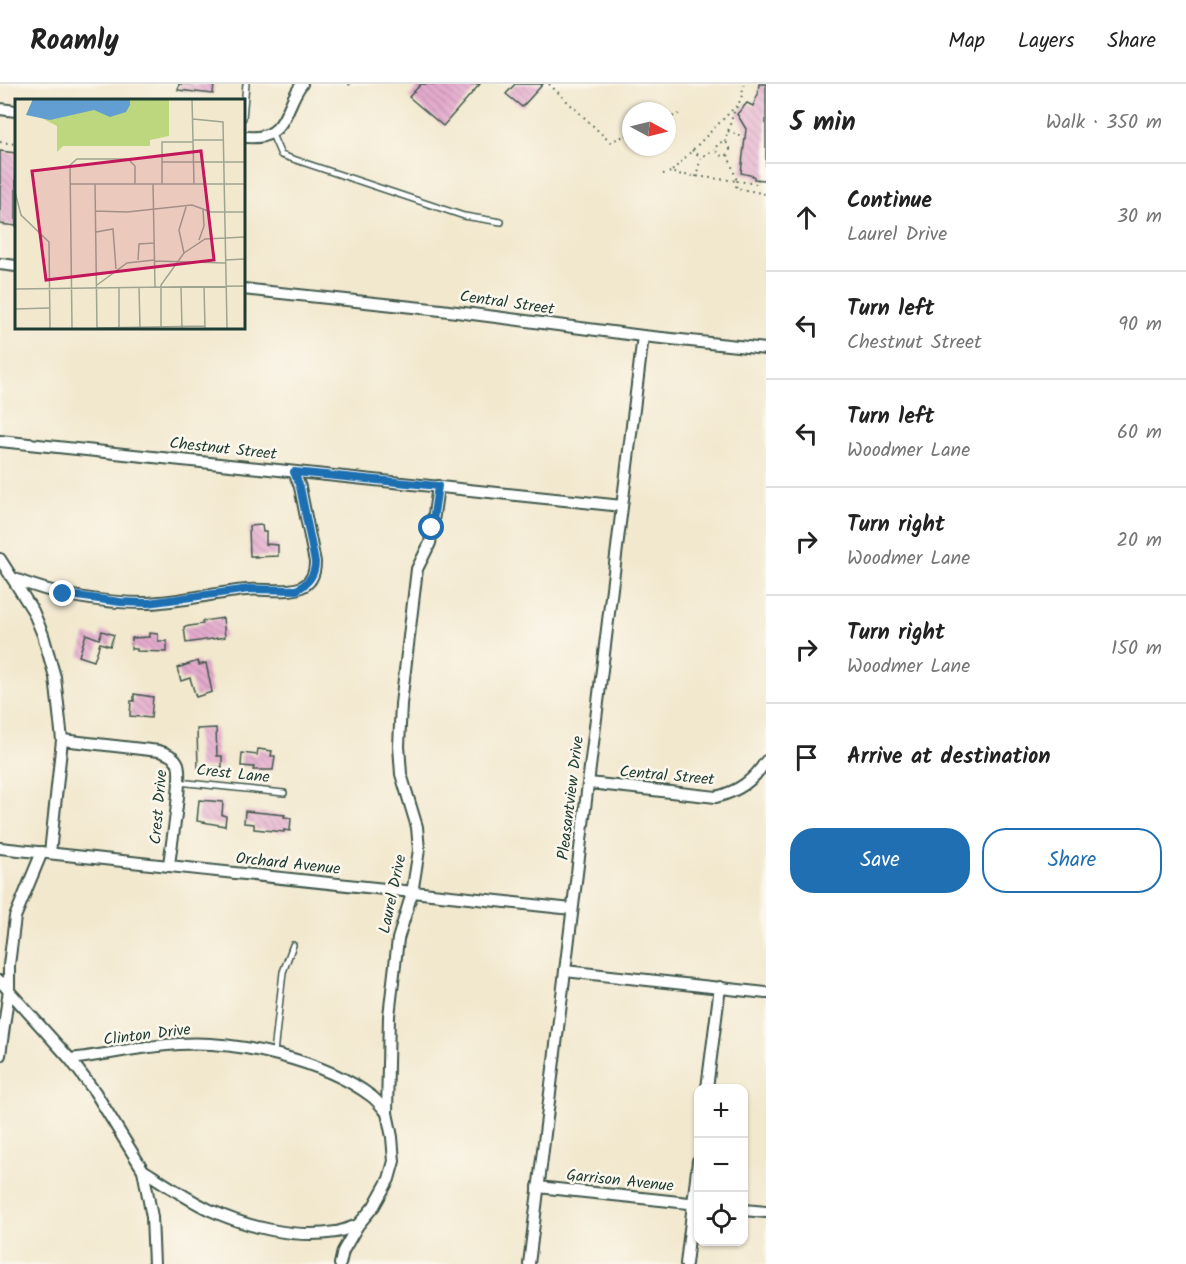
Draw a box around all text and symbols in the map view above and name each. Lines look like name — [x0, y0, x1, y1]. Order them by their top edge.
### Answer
text: Roamly — [30, 19, 119, 64]
text: Map — [948, 25, 985, 58]
text: Layers — [1018, 25, 1074, 58]
text: Share — [1107, 25, 1156, 58]
inset map — [15, 99, 244, 328]
north arrow — [622, 102, 676, 156]
text: 5 min — [790, 102, 856, 144]
text: Walk · 350 m — [1046, 107, 1162, 139]
text: Continue — [847, 184, 932, 219]
icon: ahead — [790, 201, 823, 234]
text: 30 m — [1117, 201, 1162, 233]
text: Laurel Drive — [847, 219, 947, 251]
street label: Central Street — [458, 284, 557, 322]
text: Turn left — [847, 292, 934, 327]
icon: left — [790, 309, 823, 342]
text: 90 m — [1118, 309, 1162, 341]
text: Chestnut Street — [847, 327, 982, 359]
text: Turn left — [847, 400, 934, 435]
icon: left — [790, 417, 823, 450]
text: 60 m — [1117, 417, 1162, 449]
street label: Chestnut Street — [168, 431, 279, 467]
text: Woodmer Lane — [847, 435, 970, 467]
text: Turn right — [847, 508, 945, 543]
route start — [418, 514, 444, 540]
icon: right — [790, 525, 823, 558]
text: 20 m — [1116, 525, 1162, 557]
text: Woodmer Lane — [847, 543, 970, 575]
route end — [49, 580, 75, 606]
text: Turn right — [847, 616, 945, 651]
icon: right — [790, 633, 823, 666]
text: 150 m — [1111, 633, 1162, 665]
text: Woodmer Lane — [847, 651, 970, 683]
street label: Pleasantview Drive — [551, 735, 591, 861]
text: Arrive at destination — [847, 740, 1050, 775]
icon: arrive — [790, 741, 823, 774]
street label: Crest Lane — [195, 758, 271, 790]
street label: Central Street — [618, 759, 716, 793]
street label: Crest Drive — [143, 769, 175, 845]
button: Save — [790, 828, 970, 893]
button: Share — [982, 828, 1162, 893]
street label: Orchard Avenue — [234, 846, 342, 882]
street label: Laurel Drive — [372, 852, 414, 936]
street label: Clinton Drive — [102, 1017, 192, 1053]
map controls — [694, 1084, 748, 1246]
button: + — [694, 1084, 748, 1138]
button: − — [694, 1138, 748, 1192]
street label: Garrison Avenue — [565, 1163, 675, 1199]
button: locate — [694, 1192, 748, 1246]

